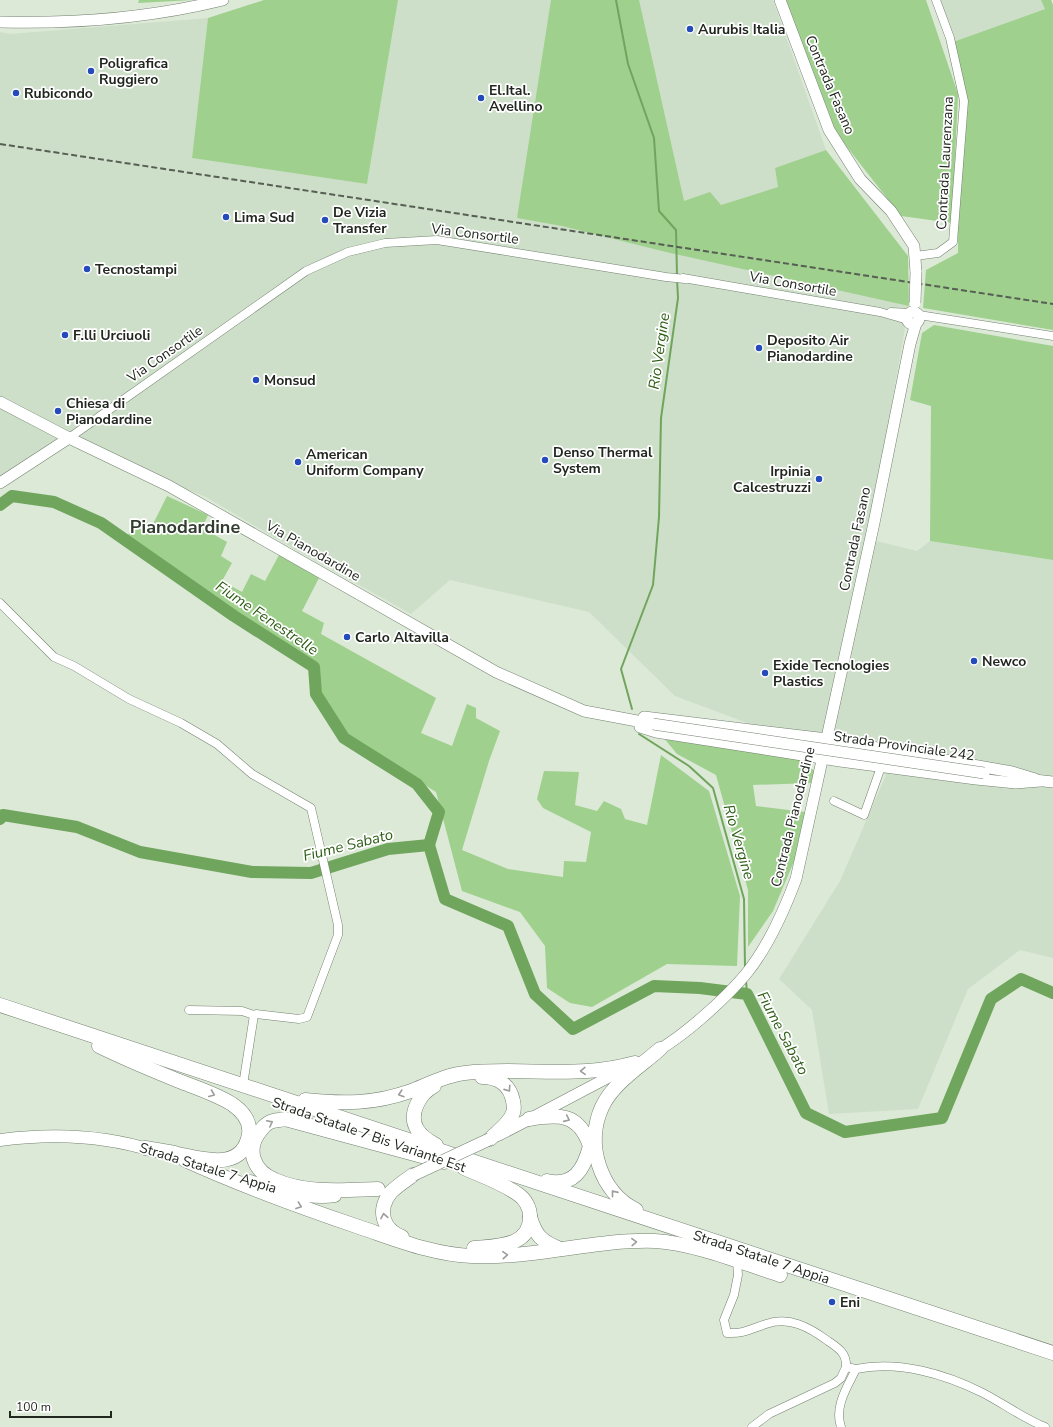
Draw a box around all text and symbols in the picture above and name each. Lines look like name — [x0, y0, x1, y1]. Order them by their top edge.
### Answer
place label: Aurubis Italia — [698, 20, 785, 39]
marker: Aurubis Italia — [685, 24, 695, 34]
street label: Contrada Fasano — [801, 33, 860, 138]
place label: Poligrafica Ruggiero — [99, 54, 168, 89]
marker: Poligrafica Ruggiero — [86, 66, 96, 76]
place label: El.Ital. Avellino — [489, 81, 543, 116]
place label: Rubicondo — [24, 84, 93, 103]
marker: Rubicondo — [11, 88, 21, 98]
marker: El.Ital. Avellino — [476, 93, 486, 103]
street label: Contrada Laurenzana — [932, 96, 958, 230]
place label: De Vizia Transfer — [333, 203, 387, 238]
place label: Lima Sud — [234, 208, 295, 227]
marker: Lima Sud — [221, 212, 231, 222]
marker: De Vizia Transfer — [320, 215, 330, 225]
street label: Via Consortile — [429, 219, 520, 249]
place label: Tecnostampi — [95, 260, 177, 279]
marker: Tecnostampi — [82, 264, 92, 274]
street label: Via Consortile — [747, 267, 838, 301]
water label: Rio Vergine — [644, 311, 674, 391]
street label: Via Consortile — [123, 321, 207, 388]
place label: F.lli Urciuoli — [73, 326, 150, 345]
marker: F.lli Urciuoli — [60, 330, 70, 340]
place label: Deposito Air Pianodardine — [767, 331, 853, 366]
marker: Deposito Air Pianodardine — [754, 343, 764, 353]
place label: Monsud — [264, 371, 316, 390]
marker: Monsud — [251, 375, 261, 385]
place label: Chiesa di Pianodardine — [66, 394, 152, 429]
marker: Chiesa di Pianodardine — [53, 406, 63, 416]
place label: Denso Thermal System — [553, 443, 653, 478]
place label: American Uniform Company — [306, 445, 424, 480]
marker: Denso Thermal System — [540, 455, 550, 465]
marker: American Uniform Company — [293, 457, 303, 467]
place label: Irpinia Calcestruzzi — [733, 462, 811, 497]
marker: Irpinia Calcestruzzi — [814, 474, 824, 484]
street label: Contrada Fasano — [835, 485, 875, 593]
district label: Pianodardine — [130, 515, 240, 539]
street label: Via Pianodardine — [261, 516, 364, 586]
water label: Fiume Fenestrelle — [212, 576, 322, 660]
place label: Carlo Altavilla — [355, 628, 449, 647]
marker: Carlo Altavilla — [342, 632, 352, 642]
place label: Newco — [982, 652, 1026, 671]
place label: Exide Tecnologies Plastics — [773, 656, 889, 691]
marker: Newco — [969, 656, 979, 666]
marker: Exide Tecnologies Plastics — [760, 668, 770, 678]
street label: Strada Provinciale 242 — [832, 727, 976, 765]
street label: Contrada Pianodardine — [766, 745, 820, 889]
water label: Rio Vergine — [719, 802, 759, 882]
water label: Fiume Sabato — [301, 824, 395, 866]
water label: Fiume Sabato — [753, 988, 813, 1078]
one-way arrow — [580, 1067, 586, 1076]
one-way arrow — [503, 1085, 510, 1092]
one-way arrow — [207, 1089, 215, 1097]
one-way arrow — [398, 1089, 405, 1098]
street label: Strada Statale 7 Bis Variante Est — [270, 1093, 469, 1177]
one-way arrow — [563, 1114, 570, 1122]
one-way arrow — [266, 1121, 273, 1128]
street label: Strada Statale 7 Appia — [137, 1138, 279, 1198]
one-way arrow — [612, 1190, 619, 1197]
one-way arrow — [295, 1202, 302, 1210]
one-way arrow — [380, 1212, 389, 1219]
street label: Strada Statale 7 Appia — [691, 1225, 832, 1288]
one-way arrow — [631, 1237, 637, 1246]
one-way arrow — [502, 1251, 508, 1260]
place label: Eni — [840, 1293, 860, 1312]
marker: Eni — [827, 1297, 837, 1307]
scale bar — [10, 1393, 111, 1419]
text: 100 m — [16, 1399, 51, 1415]

